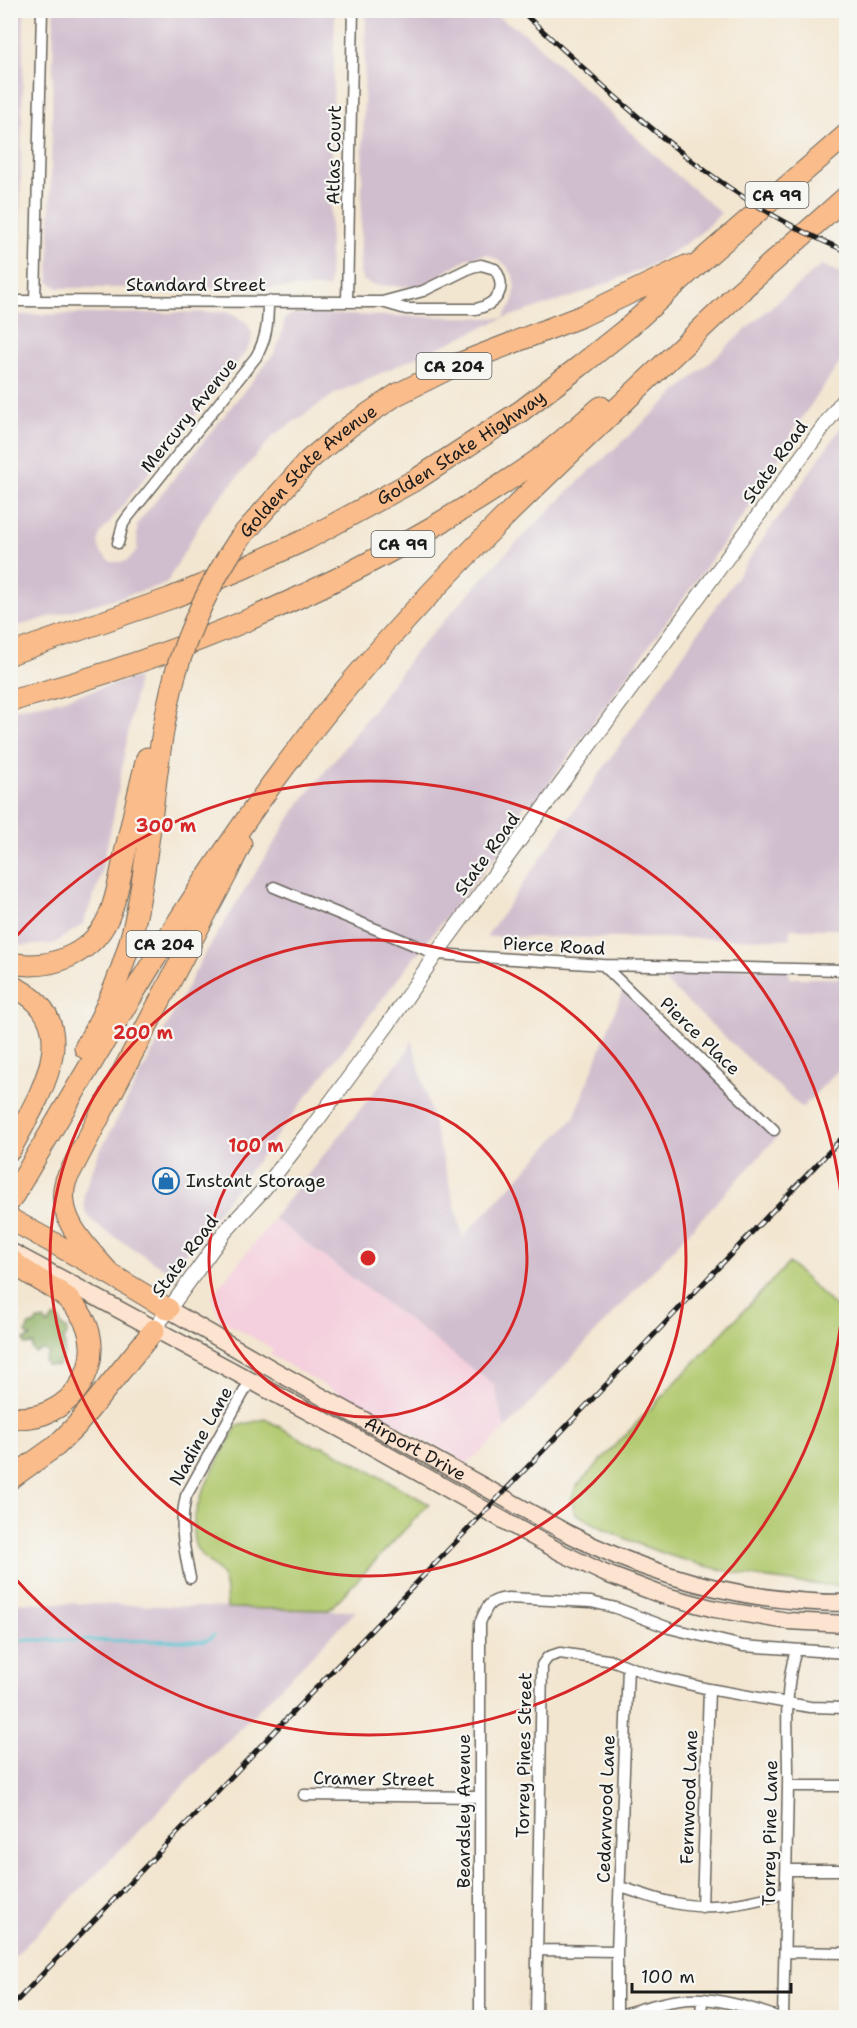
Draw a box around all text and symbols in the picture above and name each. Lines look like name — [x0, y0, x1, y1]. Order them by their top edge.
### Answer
street label: Atlas Court — [321, 105, 347, 205]
road number: CA 99 — [746, 182, 808, 208]
street label: Standard Street — [126, 273, 266, 297]
street label: Mercury Avenue — [135, 353, 243, 477]
road number: CA 204 — [416, 353, 492, 379]
street label: Golden State Highway — [372, 385, 550, 511]
street label: Golden State Avenue — [234, 399, 382, 543]
street label: State Road — [737, 416, 813, 508]
road number: CA 99 — [372, 531, 434, 557]
street label: State Road — [449, 808, 525, 900]
text: 300 m — [136, 814, 197, 838]
road number: CA 204 — [126, 931, 201, 957]
street label: Pierce Road — [502, 931, 606, 961]
street label: Pierce Place — [654, 991, 746, 1081]
text: 200 m — [113, 1021, 174, 1045]
text: 100 m — [228, 1134, 284, 1158]
shop icon: Instant Storage — [151, 1166, 181, 1196]
place label: Instant Storage — [186, 1169, 326, 1193]
street label: State Road — [146, 1210, 224, 1302]
centre of rings — [358, 1248, 378, 1268]
street label: Nadine Lane — [164, 1382, 238, 1490]
street label: Airport Drive — [360, 1411, 470, 1487]
street label: Torrey Pines Street — [511, 1672, 537, 1838]
street label: Fernwood Lane — [675, 1729, 703, 1865]
street label: Beardsley Avenue — [452, 1734, 476, 1888]
street label: Cedarwood Lane — [591, 1735, 621, 1883]
street label: Torrey Pine Lane — [757, 1760, 783, 1906]
street label: Cramer Street — [313, 1766, 435, 1792]
scale bar — [632, 1956, 791, 1994]
text: 100 m — [641, 1965, 695, 1989]

